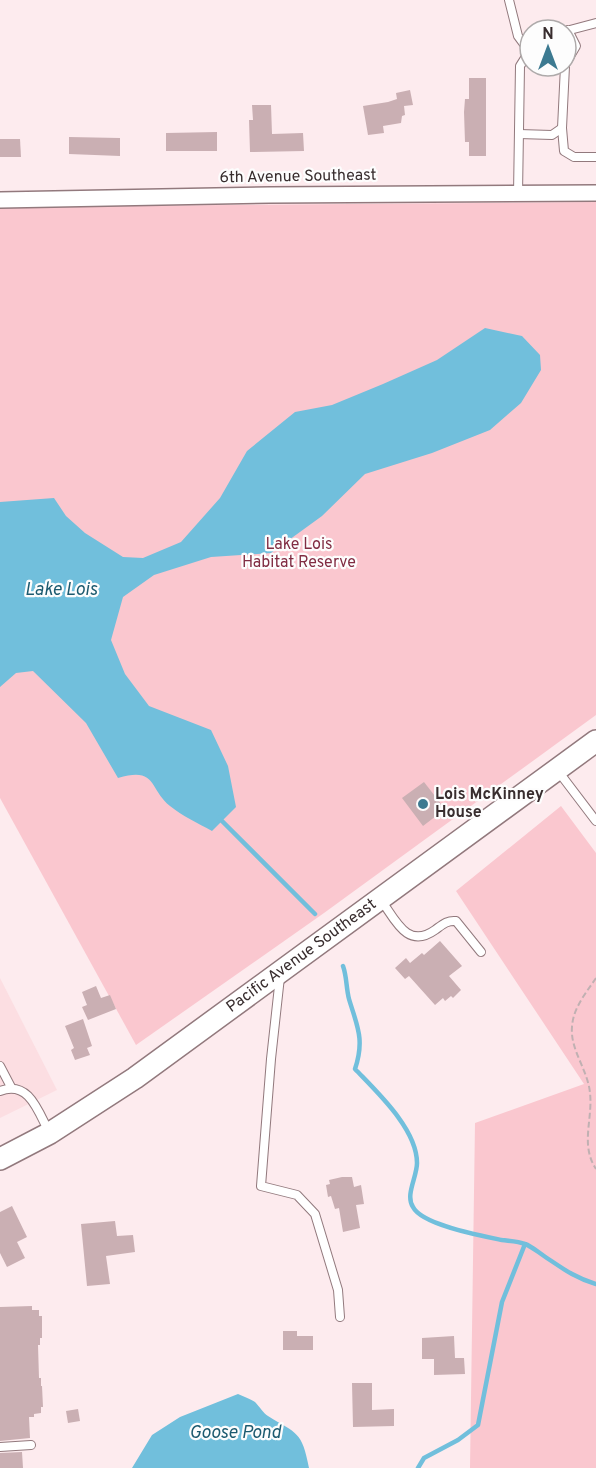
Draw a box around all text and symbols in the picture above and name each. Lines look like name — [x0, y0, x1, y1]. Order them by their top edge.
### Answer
north arrow — [518, 18, 578, 78]
text: N — [542, 25, 554, 45]
street label: 6th Avenue Southeast — [219, 166, 377, 188]
park label: Lake Lois Habitat Reserve — [242, 535, 356, 573]
water label: Lake Lois — [25, 579, 98, 602]
place label: Lois McKinney House — [435, 785, 544, 823]
marker: Lois McKinney House — [416, 797, 430, 811]
street label: Pacific Avenue Southeast — [223, 895, 381, 1018]
water label: Goose Pond — [189, 1422, 282, 1445]

